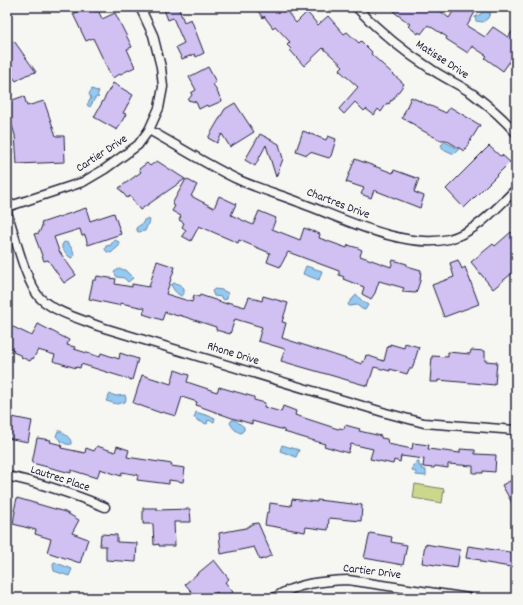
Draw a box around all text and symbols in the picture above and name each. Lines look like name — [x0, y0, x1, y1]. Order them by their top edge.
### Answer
street label: Matisse Drive — [412, 36, 472, 84]
street label: Cartier Drive — [73, 131, 131, 177]
street label: Chartres Drive — [304, 184, 372, 224]
street label: Rhone Drive — [205, 338, 261, 370]
street label: Lautrec Place — [28, 461, 92, 497]
street label: Cartier Drive — [342, 560, 402, 584]

